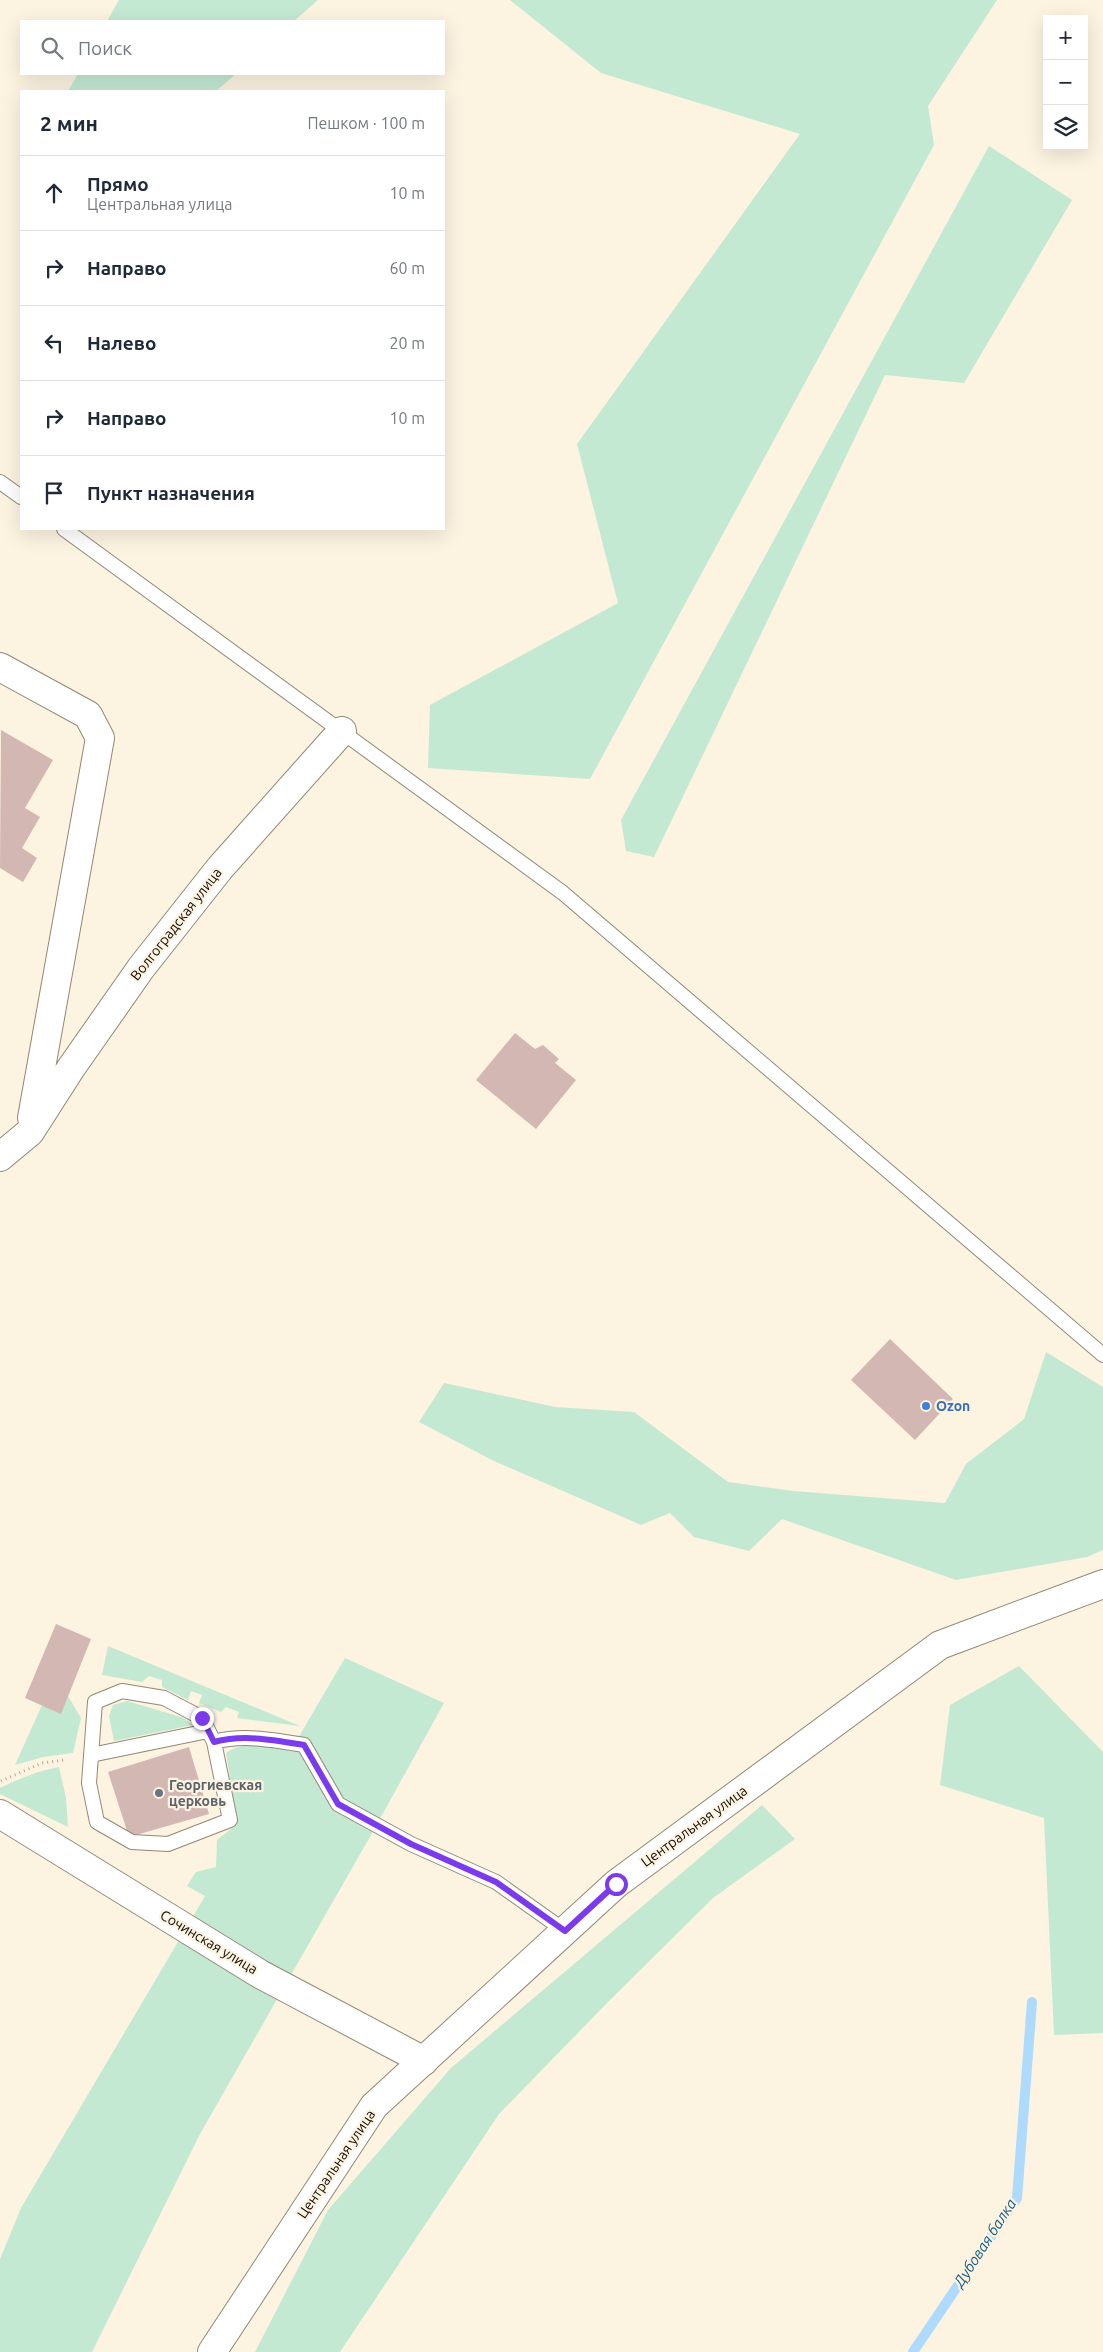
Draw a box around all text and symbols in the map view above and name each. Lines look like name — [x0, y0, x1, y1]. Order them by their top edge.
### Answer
map controls — [1043, 15, 1088, 150]
button: + — [1043, 15, 1088, 60]
search box — [20, 20, 445, 75]
icon: search — [38, 34, 66, 62]
text: Поиск — [78, 37, 132, 59]
button: − — [1043, 60, 1088, 105]
button: layers — [1043, 105, 1088, 150]
text: 2 мин — [40, 111, 98, 135]
text: Пешком · 100 m — [307, 114, 425, 132]
text: Прямо — [87, 173, 149, 195]
icon: ahead — [40, 179, 68, 207]
text: 10 m — [389, 184, 425, 202]
text: Центральная улица — [87, 195, 232, 213]
icon: right — [40, 254, 68, 282]
text: Направо — [87, 257, 167, 279]
text: 60 m — [389, 259, 425, 277]
icon: left — [40, 329, 68, 357]
text: Налево — [87, 332, 156, 354]
text: 20 m — [389, 334, 425, 352]
icon: right — [40, 404, 68, 432]
text: Направо — [87, 407, 167, 429]
text: 10 m — [389, 409, 425, 427]
icon: arrive — [40, 479, 68, 507]
text: Пункт назначения — [87, 482, 255, 504]
street label: Волгоградская улица — [127, 865, 225, 983]
place label: Ozon — [936, 1398, 970, 1414]
marker: Ozon — [920, 1400, 932, 1412]
route end — [191, 1707, 214, 1730]
place label: Георгиевская церковь — [169, 1777, 262, 1809]
street label: Центральная улица — [638, 1782, 750, 1870]
marker: Георгиевская церковь — [153, 1787, 165, 1799]
route start — [605, 1873, 628, 1896]
street label: Сочинская улица — [158, 1907, 260, 1977]
street label: Центральная улица — [294, 2107, 378, 2221]
water label: Дубовая балка — [949, 2196, 1019, 2292]

